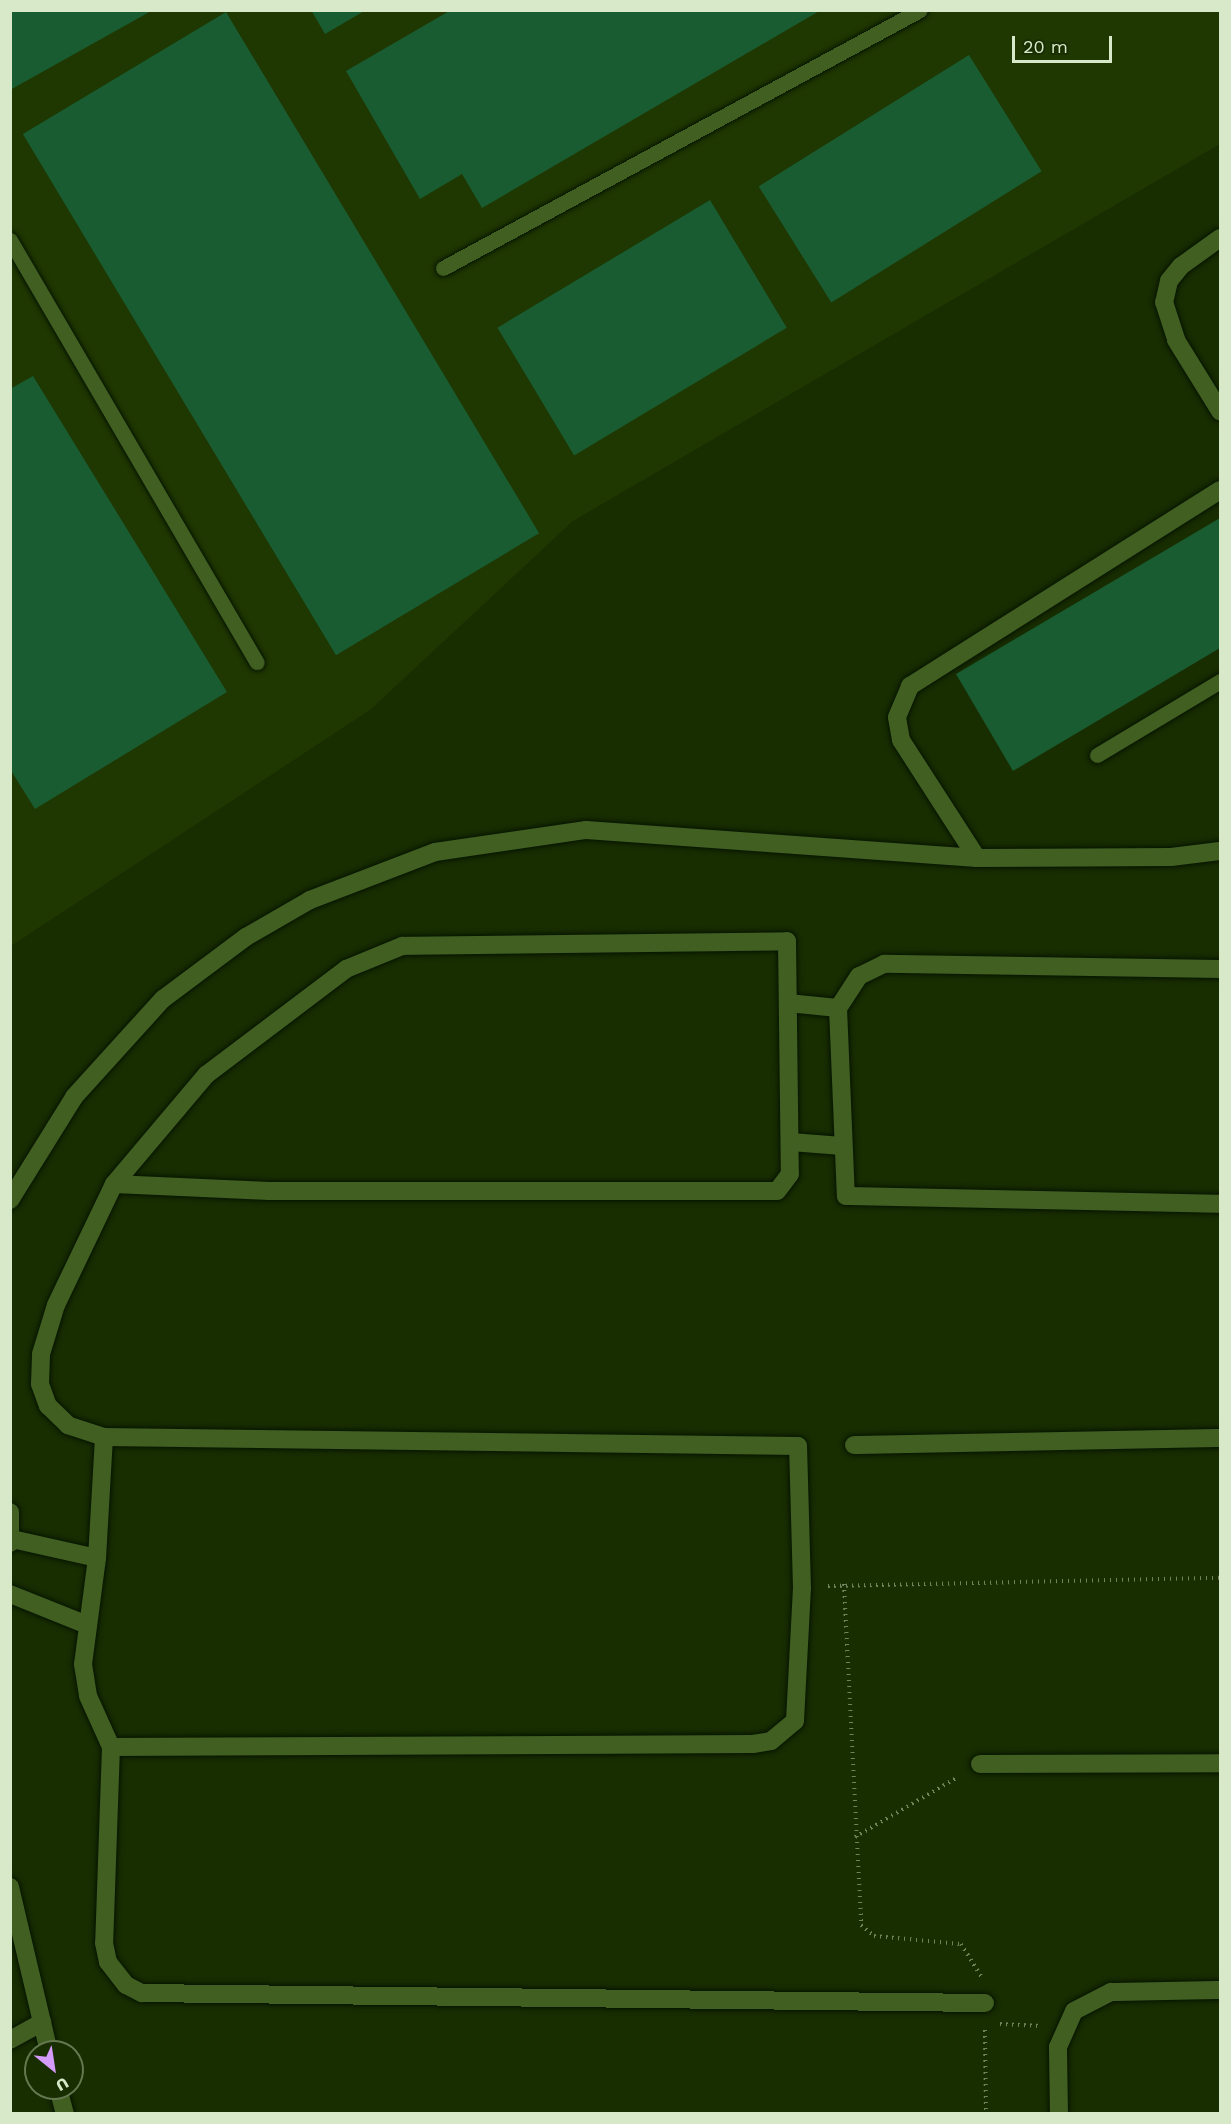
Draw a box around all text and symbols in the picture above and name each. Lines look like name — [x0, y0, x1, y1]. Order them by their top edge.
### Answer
scale bar — [1015, 24, 1116, 62]
text: 20 m — [1023, 36, 1068, 57]
north arrow — [24, 2040, 84, 2100]
text: U — [53, 2073, 72, 2095]

